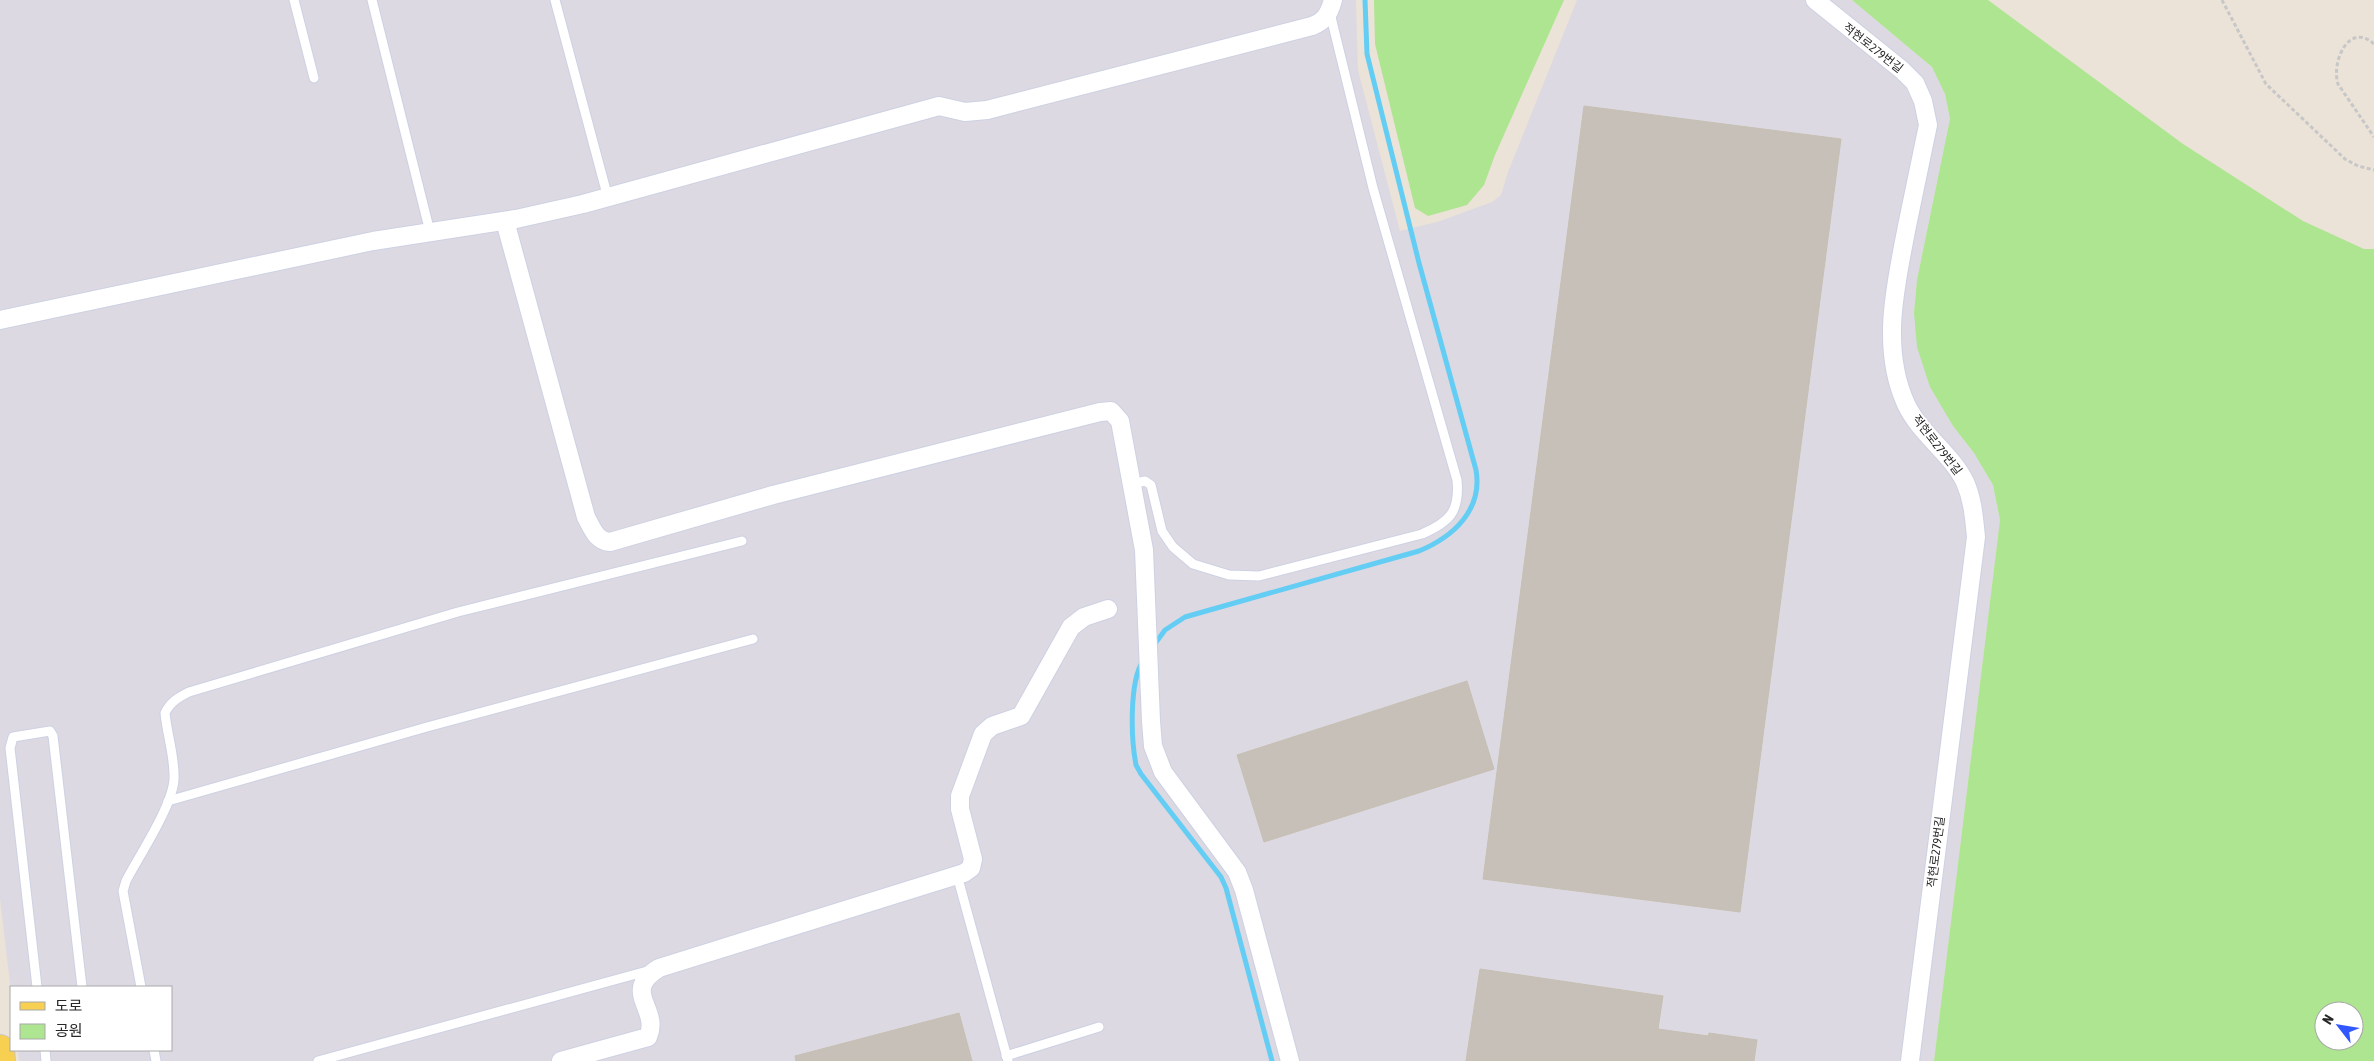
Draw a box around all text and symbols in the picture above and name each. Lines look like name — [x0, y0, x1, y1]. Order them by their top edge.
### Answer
street label: 적현로279번길 — [1840, 20, 1906, 76]
street label: 적현로279번길 — [1909, 412, 1965, 478]
street label: 적현로279번길 — [1925, 815, 1947, 889]
legend — [10, 986, 172, 1051]
text: 도로 — [55, 997, 83, 1014]
north arrow — [2314, 1001, 2364, 1051]
text: N — [2319, 1012, 2337, 1027]
text: 공원 — [55, 1022, 83, 1039]

